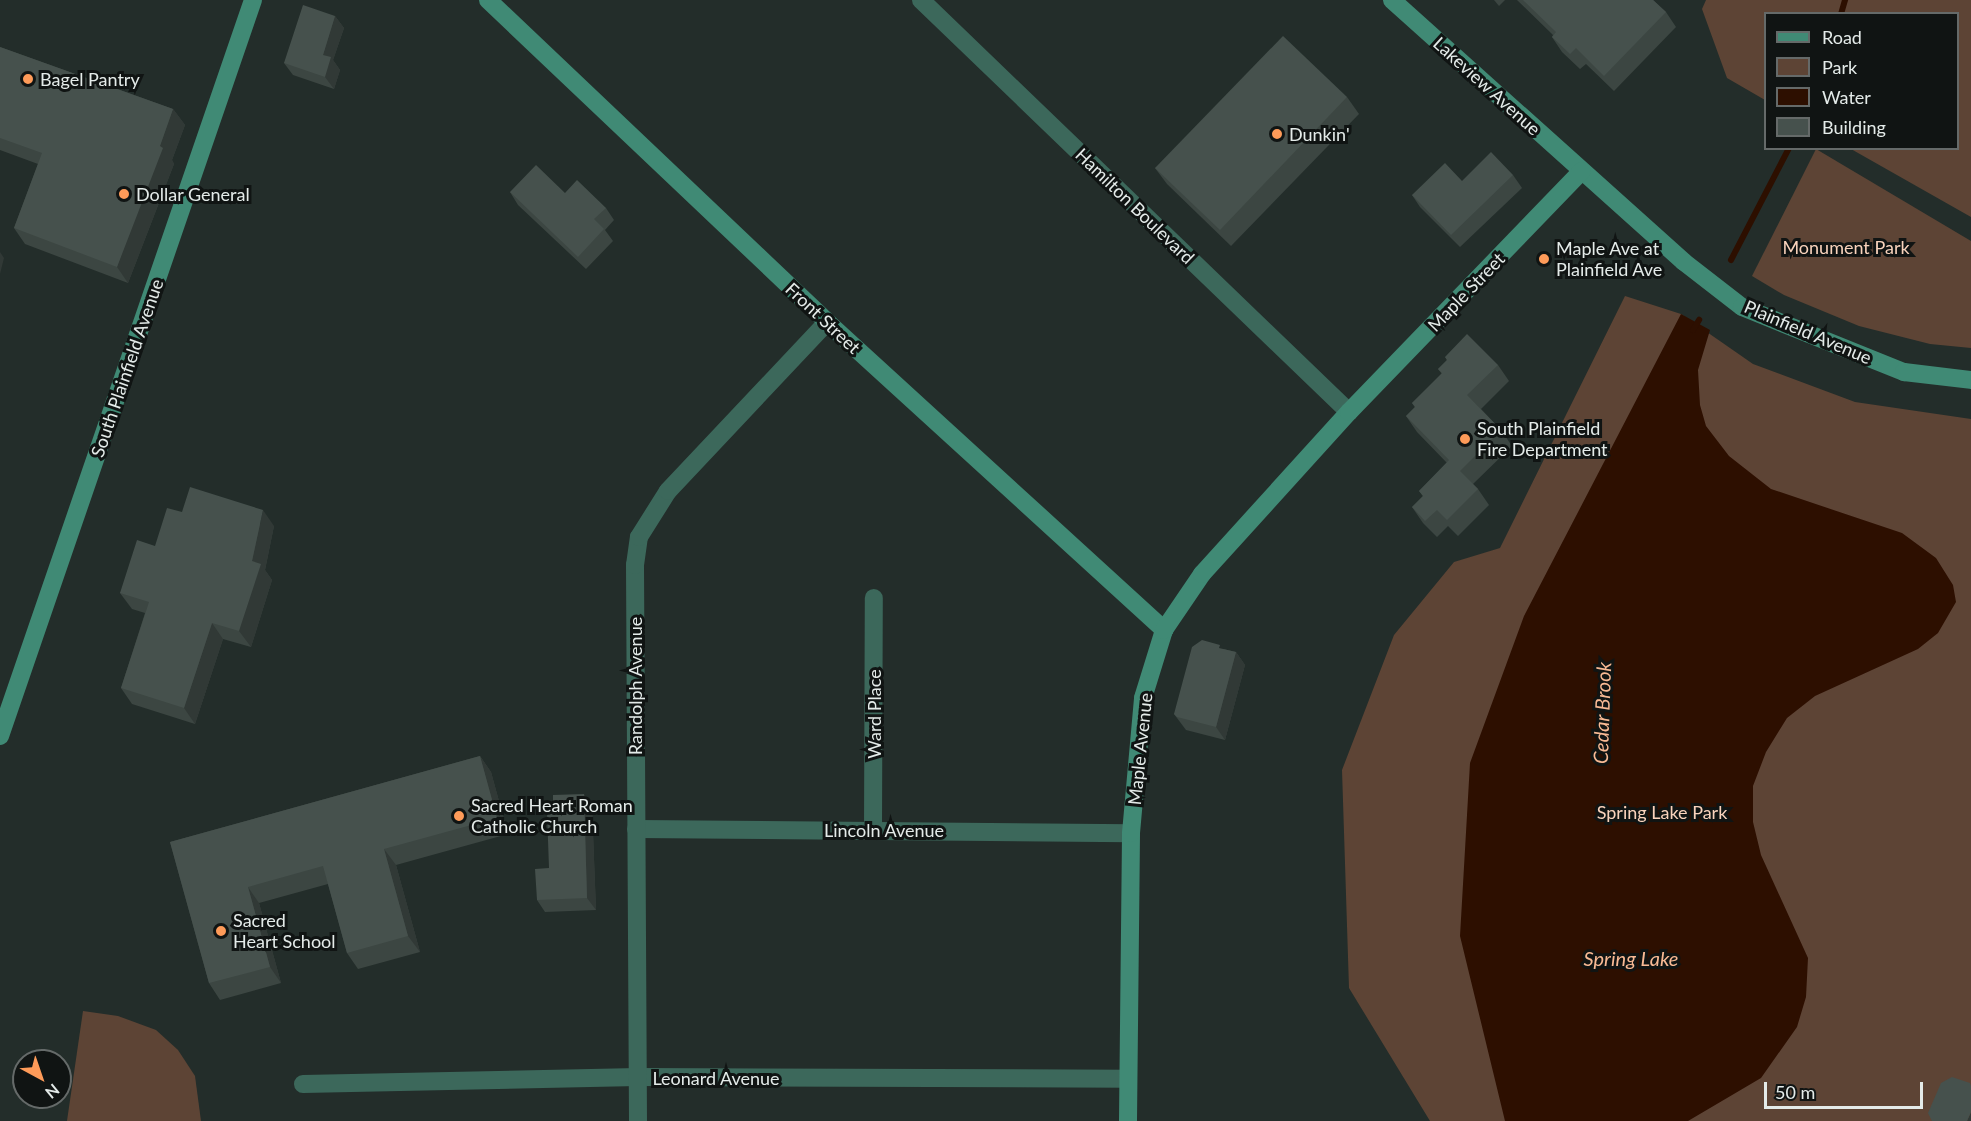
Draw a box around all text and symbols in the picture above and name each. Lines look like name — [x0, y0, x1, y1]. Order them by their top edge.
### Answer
legend — [1764, 12, 1959, 150]
text: Road — [1822, 26, 1862, 48]
street label: Lakeview Avenue — [1429, 32, 1545, 140]
text: Park — [1822, 56, 1857, 78]
place label: Bagel Pantry — [40, 68, 140, 90]
marker: Bagel Pantry — [21, 72, 35, 86]
text: Water — [1822, 86, 1871, 108]
text: Building — [1822, 116, 1886, 138]
place label: Dunkin' — [1289, 123, 1350, 145]
marker: Dunkin' — [1270, 127, 1284, 141]
street label: Hamilton Boulevard — [1071, 144, 1199, 268]
place label: Dollar General — [136, 183, 250, 205]
marker: Dollar General — [117, 187, 131, 201]
park label: Monument Park — [1782, 236, 1910, 258]
place label: Maple Ave at Plainfield Ave — [1556, 238, 1663, 280]
street label: Maple Street — [1423, 248, 1509, 336]
marker: Maple Ave at Plainfield Ave — [1537, 252, 1551, 266]
street label: South Plainfield Avenue — [86, 276, 168, 460]
street label: Front Street — [781, 278, 865, 358]
street label: Plainfield Avenue — [1741, 295, 1875, 369]
place label: South Plainfield Fire Department — [1477, 418, 1608, 460]
marker: South Plainfield Fire Department — [1458, 432, 1472, 446]
street label: Randolph Avenue — [624, 617, 646, 755]
water label: Cedar Brook — [1588, 661, 1616, 765]
street label: Ward Place — [863, 669, 885, 759]
street label: Maple Avenue — [1123, 691, 1157, 807]
place label: Sacred Heart Roman Catholic Church — [471, 795, 633, 838]
park label: Spring Lake Park — [1597, 801, 1727, 823]
marker: Sacred Heart Roman Catholic Church — [452, 809, 466, 823]
street label: Lincoln Avenue — [824, 819, 944, 841]
place label: Sacred Heart School — [233, 910, 336, 952]
marker: Sacred Heart School — [214, 924, 228, 938]
water label: Spring Lake — [1584, 946, 1678, 970]
north arrow — [12, 1049, 72, 1109]
street label: Leonard Avenue — [652, 1067, 780, 1089]
scale bar — [1767, 1070, 1926, 1108]
text: N — [42, 1080, 63, 1103]
text: 50 m — [1775, 1081, 1815, 1103]

